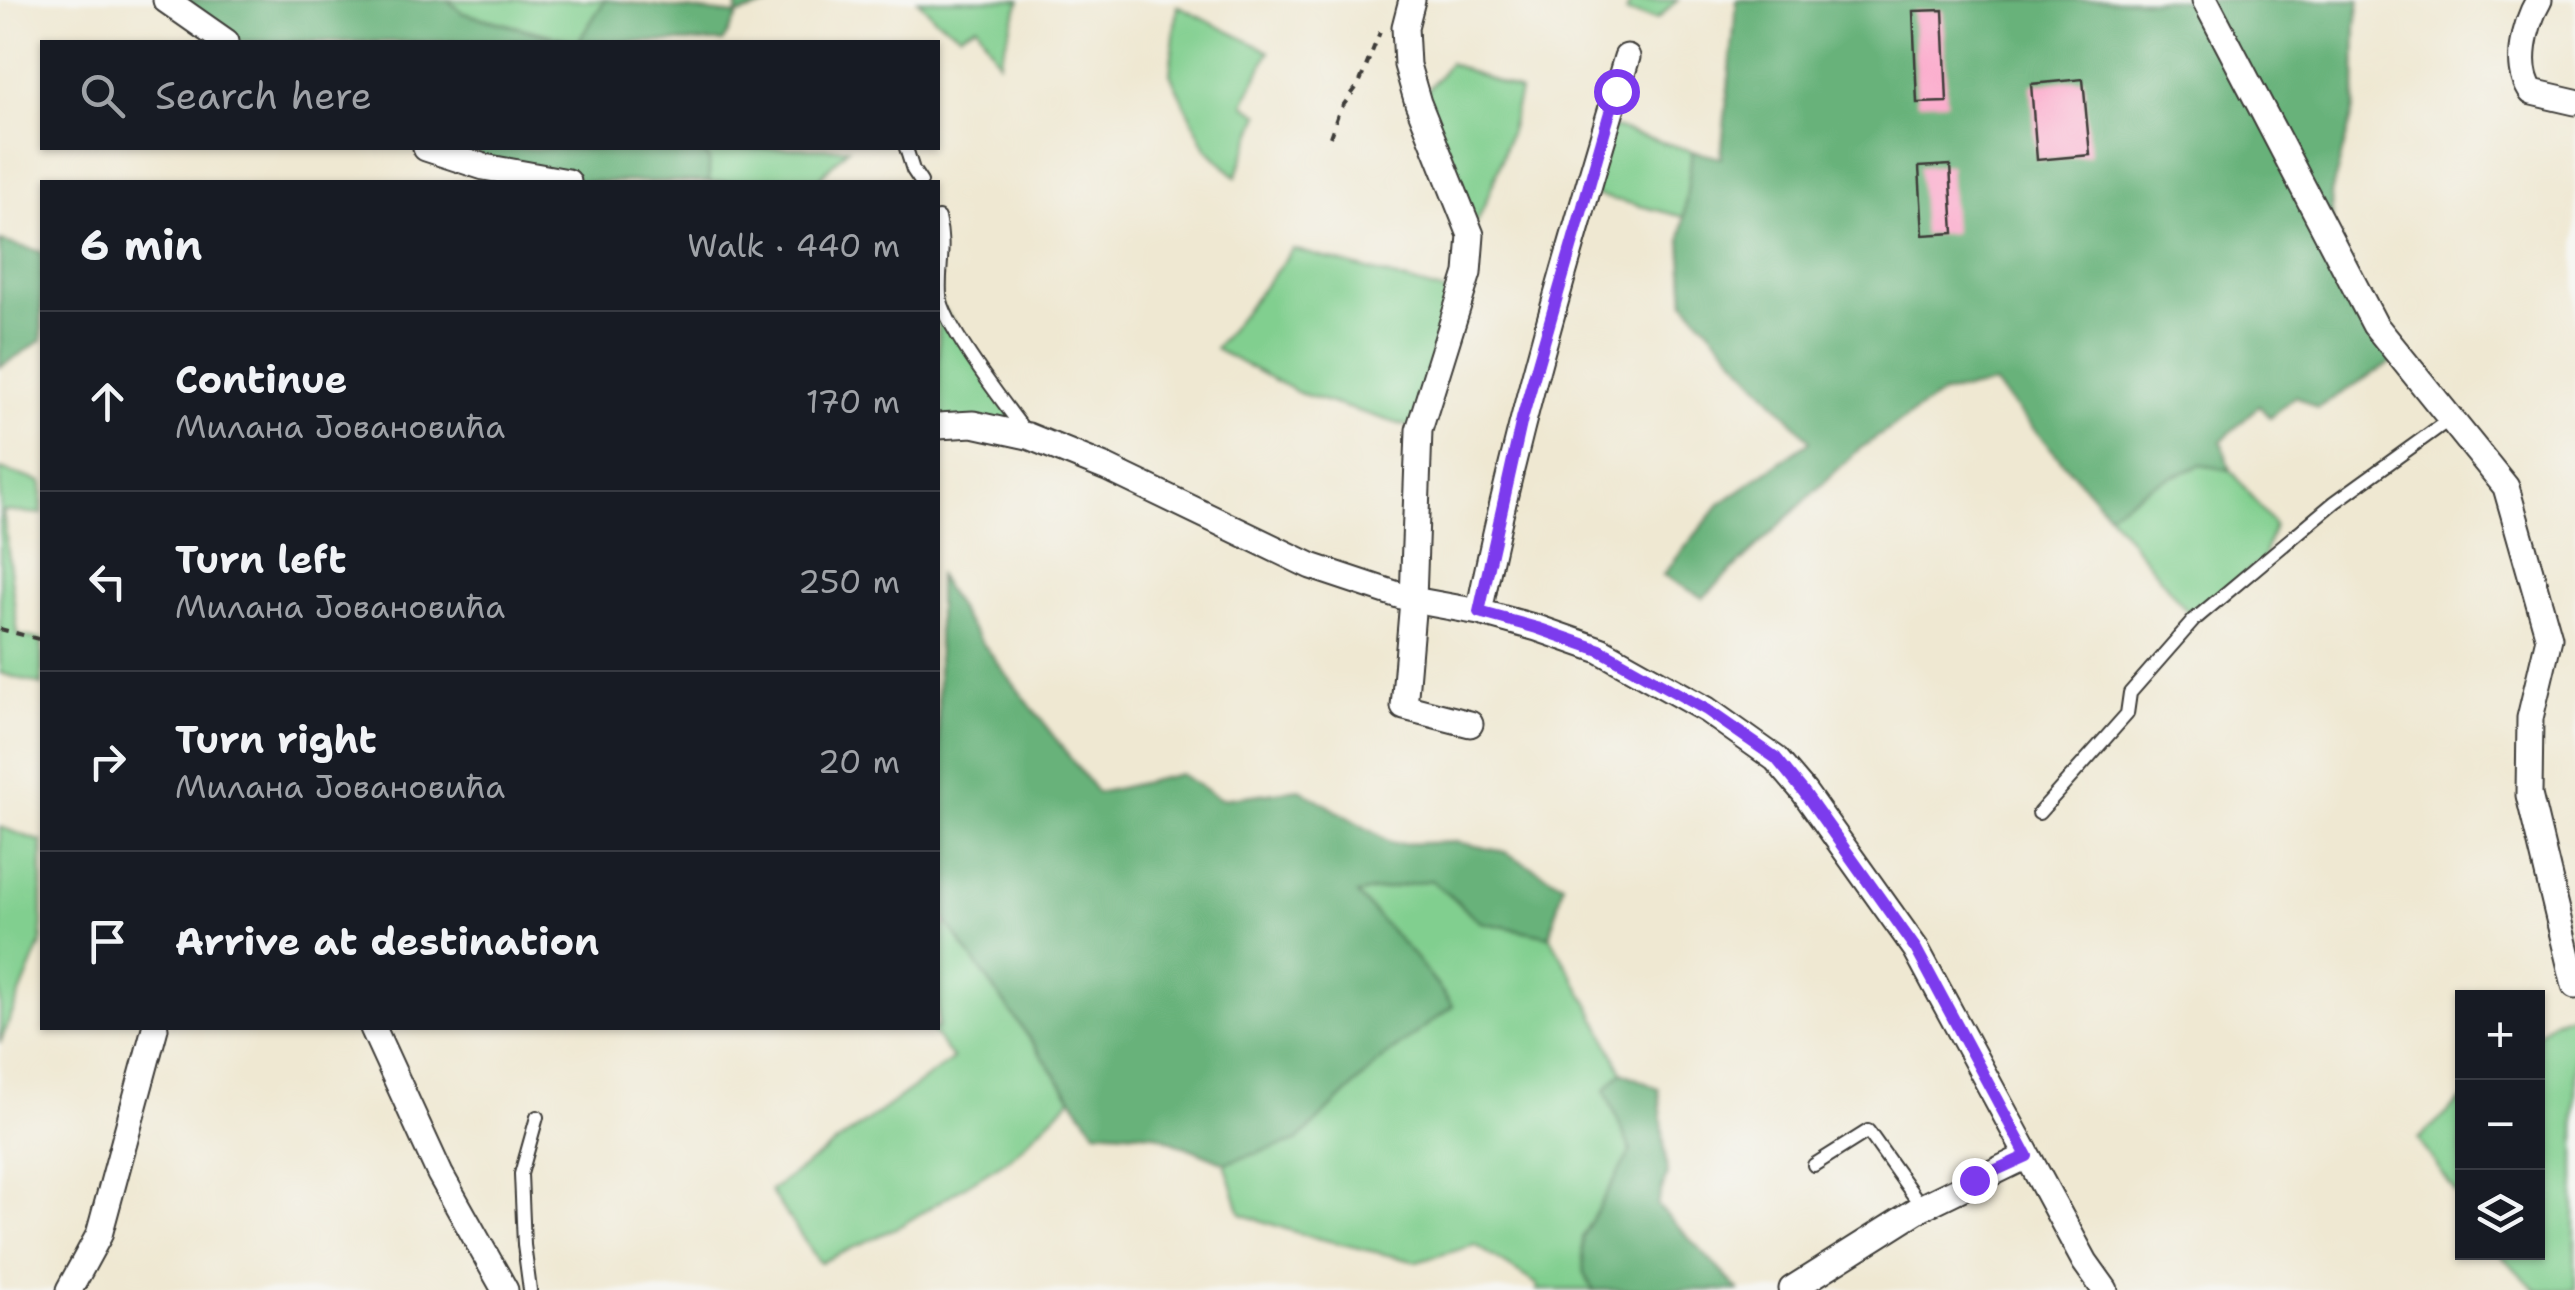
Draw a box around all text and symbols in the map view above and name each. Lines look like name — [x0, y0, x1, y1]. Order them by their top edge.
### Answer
search box — [40, 40, 940, 150]
icon: search — [75, 68, 130, 123]
route start — [1594, 69, 1640, 115]
text: Search here — [155, 70, 372, 121]
text: 6 min — [80, 217, 202, 273]
text: Walk · 440 m — [687, 224, 900, 267]
text: Continue — [175, 354, 347, 405]
icon: ahead — [80, 374, 135, 429]
text: 170 m — [806, 380, 900, 423]
text: Милана Јовановића — [175, 405, 505, 448]
text: Turn left — [175, 534, 347, 585]
icon: left — [80, 554, 135, 609]
text: 250 m — [798, 560, 900, 603]
text: Милана Јовановића — [175, 585, 505, 628]
text: Turn right — [175, 714, 377, 765]
icon: right — [80, 734, 135, 789]
text: 20 m — [818, 740, 900, 783]
text: Милана Јовановића — [175, 765, 505, 808]
icon: arrive — [80, 914, 135, 969]
text: Arrive at destination — [175, 916, 599, 967]
map controls — [2455, 990, 2545, 1260]
button: + — [2455, 990, 2545, 1080]
button: − — [2455, 1080, 2545, 1170]
route end — [1952, 1158, 1998, 1204]
button: layers — [2455, 1170, 2545, 1260]

